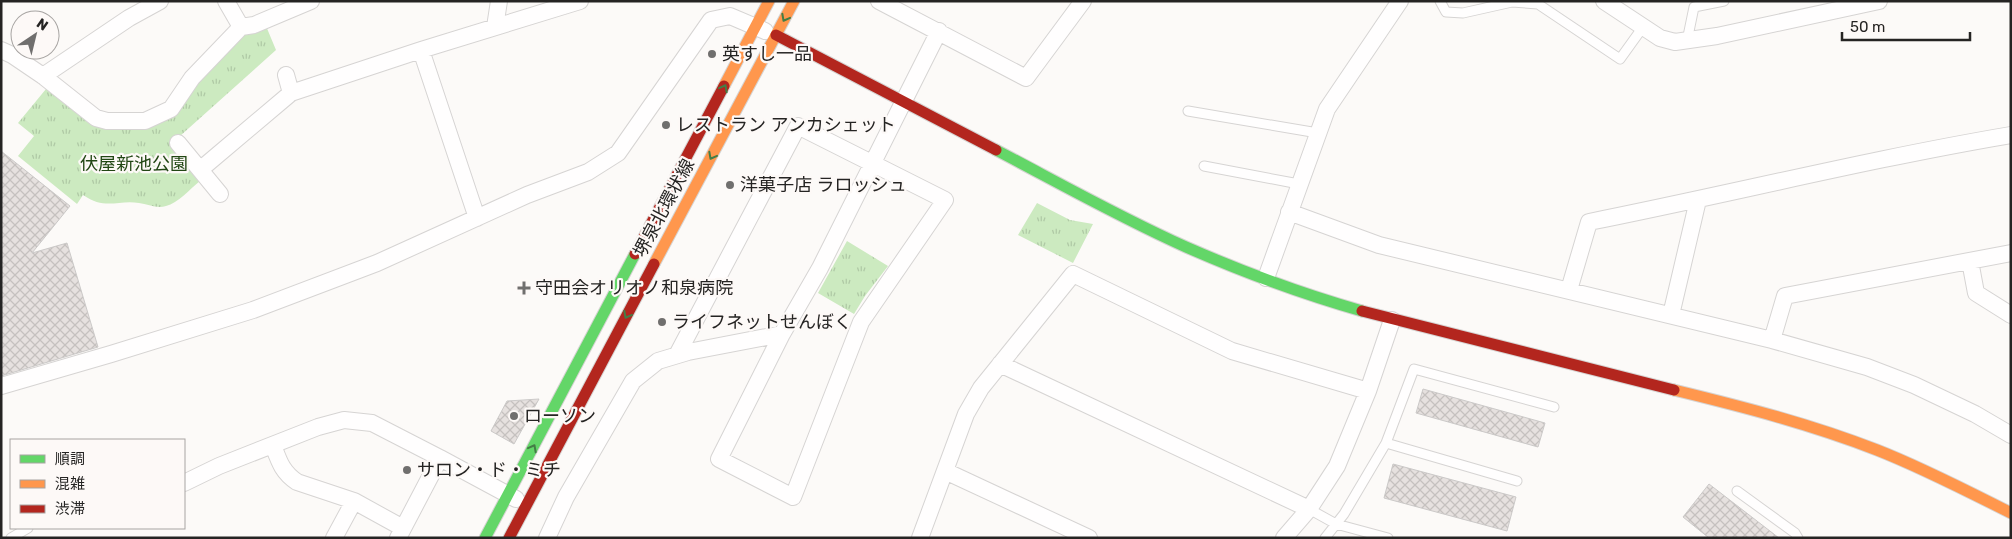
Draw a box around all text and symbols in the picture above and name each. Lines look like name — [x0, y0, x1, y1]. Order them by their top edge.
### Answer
north arrow — [10, 10, 60, 60]
scale bar — [1842, 10, 1970, 42]
one-way arrow — [781, 13, 791, 22]
text: N — [33, 15, 51, 35]
text: 50 m — [1850, 18, 1885, 36]
place label: 英すし一品 — [722, 43, 812, 65]
marker: 英すし一品 — [706, 48, 718, 60]
one-way arrow — [718, 85, 728, 94]
place label: レストラン アンカシェット — [676, 114, 896, 136]
marker: レストラン アンカシェット — [660, 119, 672, 131]
one-way arrow — [708, 151, 718, 160]
park label: 伏屋新池公園 — [80, 153, 188, 175]
street label: 堺泉北環状線 — [629, 155, 699, 261]
place label: 洋菓子店 ラロッシュ — [740, 174, 906, 196]
marker: 洋菓子店 ラロッシュ — [724, 179, 736, 191]
place label: 守田会オリオノ和泉病院 — [535, 277, 733, 299]
marker: 守田会オリオノ和泉病院 — [517, 281, 531, 295]
one-way arrow — [623, 310, 633, 319]
place label: ライフネットせんぼく — [672, 311, 852, 333]
marker: ライフネットせんぼく — [656, 316, 668, 328]
place label: ローソン — [524, 405, 596, 427]
marker: ローソン — [508, 410, 520, 422]
legend — [10, 439, 185, 529]
one-way arrow — [527, 445, 537, 454]
text: 順調 — [55, 450, 85, 468]
place label: サロン・ド・ミチ — [417, 459, 561, 481]
marker: サロン・ド・ミチ — [401, 464, 413, 476]
text: 混雑 — [55, 475, 85, 493]
text: 渋滞 — [55, 500, 85, 518]

